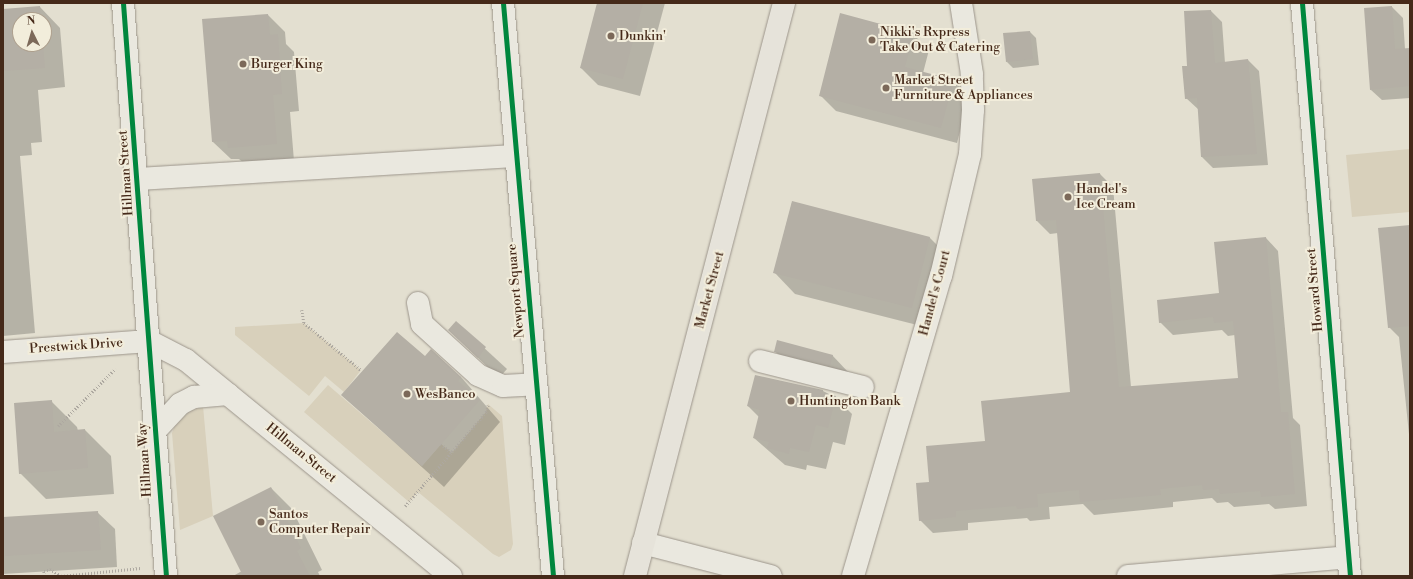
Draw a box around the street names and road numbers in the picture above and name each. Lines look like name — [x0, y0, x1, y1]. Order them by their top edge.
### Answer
street label: Hillman Street — [115, 130, 137, 216]
street label: Newport Square — [504, 243, 528, 339]
street label: Howard Street — [1304, 247, 1326, 333]
street label: Handel's Court — [916, 248, 954, 338]
street label: Market Street — [692, 250, 728, 330]
street label: Prestwick Drive — [29, 335, 123, 357]
street label: Hillman Street — [263, 420, 339, 486]
street label: Hillman Way — [135, 422, 155, 498]

